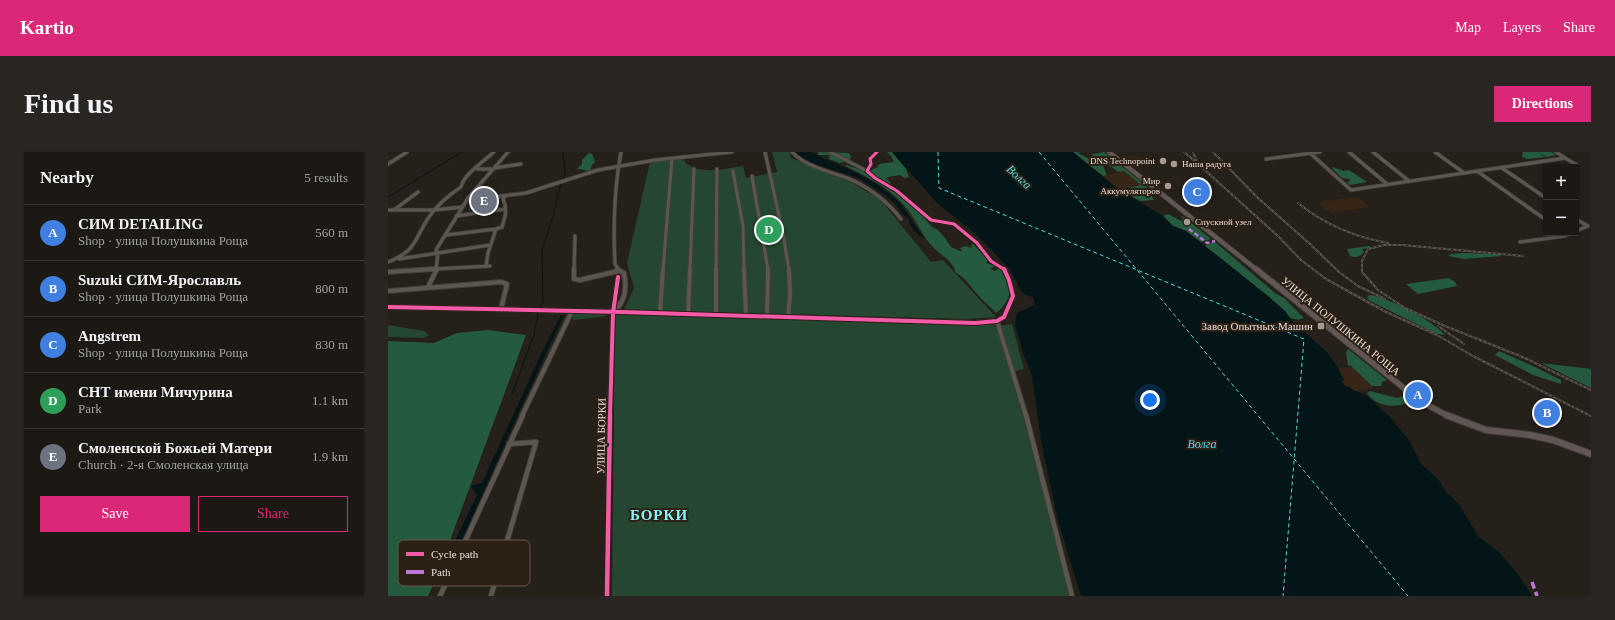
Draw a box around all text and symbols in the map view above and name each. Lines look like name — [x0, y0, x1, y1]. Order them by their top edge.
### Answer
text: Kartio — [20, 17, 74, 38]
text: Map — [1455, 20, 1481, 35]
text: Layers — [1503, 20, 1541, 35]
text: Share — [1563, 20, 1595, 35]
button: Directions — [1494, 86, 1591, 122]
text: Find us — [24, 88, 114, 119]
place label: DNS Technopoint — [1090, 156, 1155, 166]
marker: DNS Technopoint — [1158, 156, 1168, 166]
marker: Наша радуга — [1169, 159, 1179, 169]
place label: Наша радуга — [1182, 159, 1231, 169]
water label: Волга — [1004, 162, 1034, 192]
map controls — [1543, 164, 1579, 236]
button: + — [1543, 164, 1579, 200]
text: Nearby — [40, 168, 94, 187]
text: 5 results — [304, 170, 348, 185]
place label: Мир Аккумуляторов — [1101, 176, 1160, 196]
pin: C — [1184, 177, 1210, 207]
marker: Мир Аккумуляторов — [1163, 181, 1173, 191]
pin: E — [471, 186, 497, 216]
button: − — [1543, 200, 1579, 236]
pin: D — [756, 215, 782, 245]
text: СИМ DETAILING — [78, 216, 203, 232]
marker: Спускной узел — [1182, 217, 1192, 227]
place label: Спускной узел — [1195, 217, 1252, 227]
text: A — [48, 225, 58, 240]
text: 560 m — [315, 225, 348, 240]
text: Shop · улица Полушкина Роща — [78, 233, 248, 248]
text: Suzuki СИМ-Ярославль — [78, 272, 241, 288]
street label: УЛИЦА ПОЛУШКИНА РОЩА — [1279, 274, 1403, 378]
text: B — [49, 281, 57, 296]
text: 800 m — [315, 281, 348, 296]
text: Shop · улица Полушкина Роща — [78, 289, 248, 304]
place label: Завод Опытных Машин — [1201, 320, 1313, 332]
marker: Завод Опытных Машин — [1316, 321, 1326, 331]
text: Angstrem — [78, 328, 141, 344]
text: C — [48, 337, 58, 352]
text: 830 m — [315, 337, 348, 352]
text: Shop · улица Полушкина Роща — [78, 345, 248, 360]
pin: A — [1405, 380, 1431, 410]
text: СНТ имени Мичурина — [78, 384, 233, 400]
your location — [1140, 390, 1160, 410]
text: D — [48, 393, 58, 408]
text: 1.1 km — [312, 393, 348, 408]
street label: УЛИЦА БОРКИ — [594, 398, 608, 474]
pin: B — [1534, 398, 1560, 428]
text: Park — [78, 401, 102, 416]
water label: Волга — [1188, 437, 1216, 451]
text: Смоленской Божьей Матери — [78, 440, 272, 456]
text: E — [49, 449, 57, 464]
text: 1.9 km — [312, 449, 348, 464]
text: Church · 2-я Смоленская улица — [78, 457, 249, 472]
button: Save — [40, 496, 190, 532]
button: Share — [198, 496, 348, 532]
district label: БОРКИ — [630, 507, 688, 523]
legend — [398, 540, 530, 586]
text: Cycle path — [431, 548, 479, 560]
text: Path — [431, 566, 451, 578]

